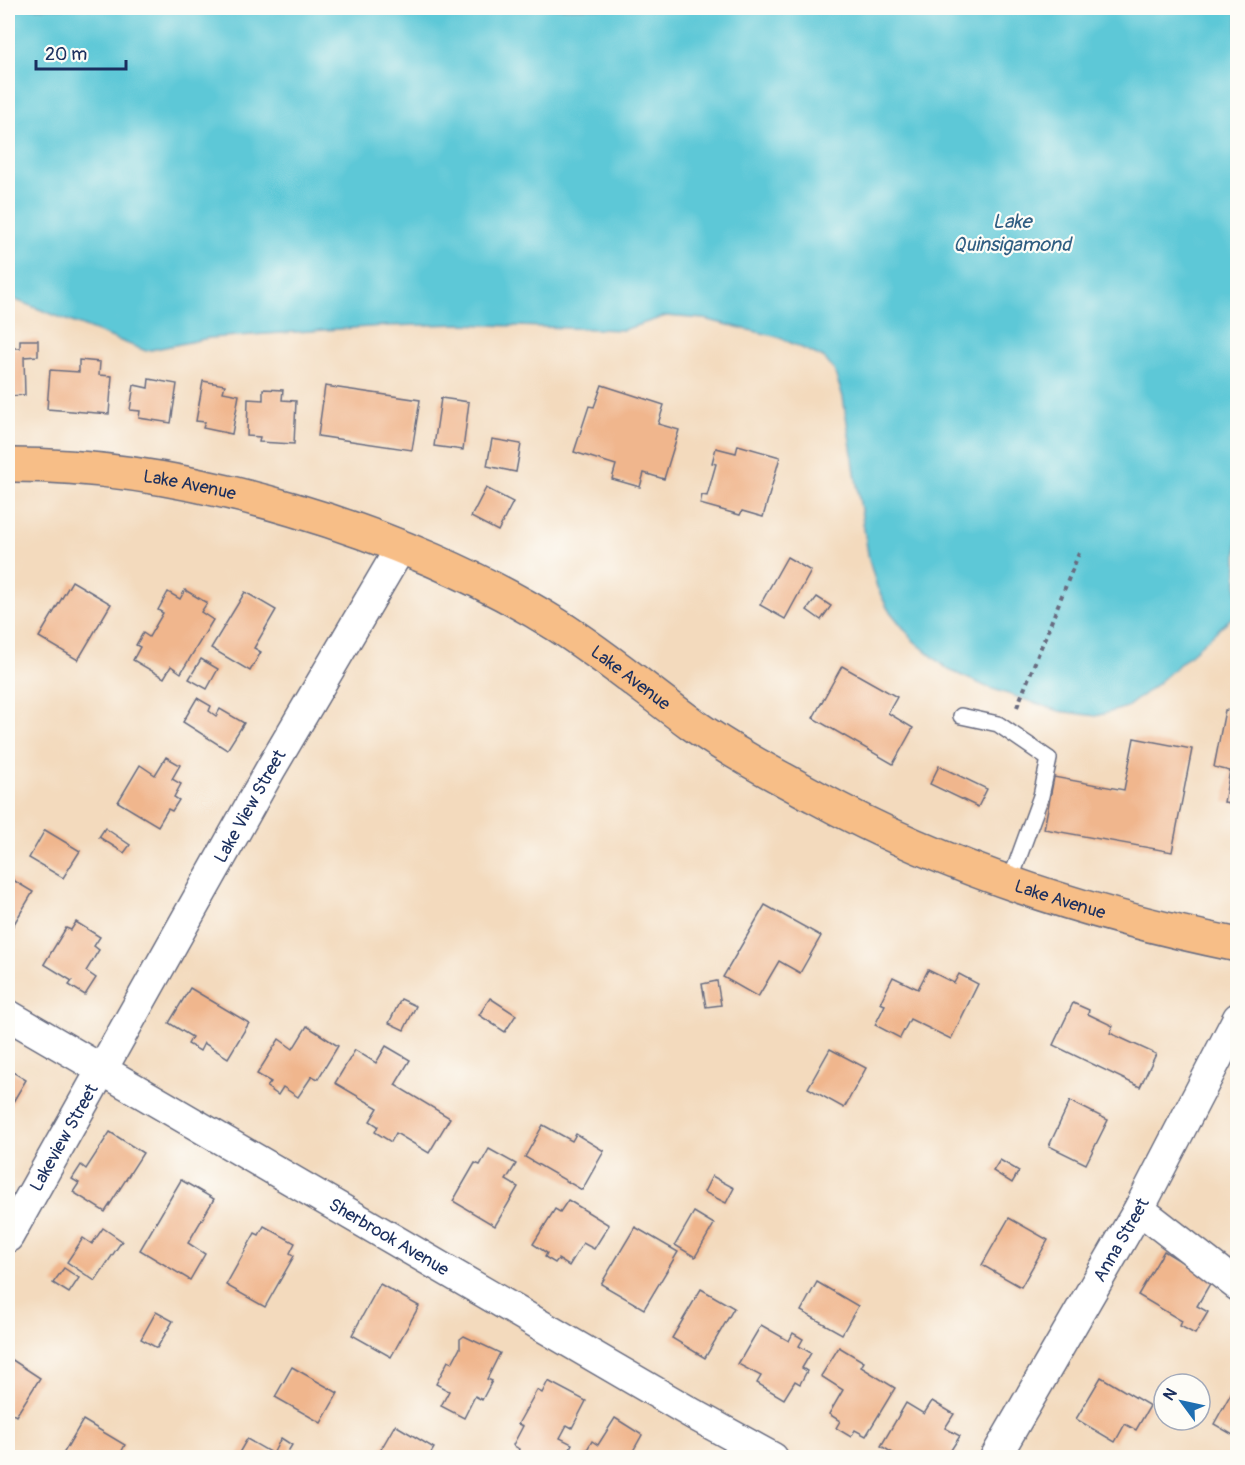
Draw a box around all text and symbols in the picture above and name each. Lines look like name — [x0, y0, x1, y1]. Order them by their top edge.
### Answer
scale bar — [36, 33, 126, 71]
text: 20 m — [45, 43, 87, 66]
water label: Lake Quinsigamond — [953, 209, 1073, 257]
street label: Lake Avenue — [141, 465, 238, 506]
street label: Lake Avenue — [586, 641, 675, 716]
street label: Lake View Street — [209, 745, 292, 867]
street label: Lake Avenue — [1011, 875, 1108, 925]
street label: Lakeview Street — [25, 1079, 104, 1196]
street label: Sherbrook Avenue — [325, 1193, 453, 1281]
street label: Anna Street — [1088, 1194, 1155, 1286]
north arrow — [1152, 1372, 1212, 1432]
text: N — [1159, 1384, 1182, 1404]

